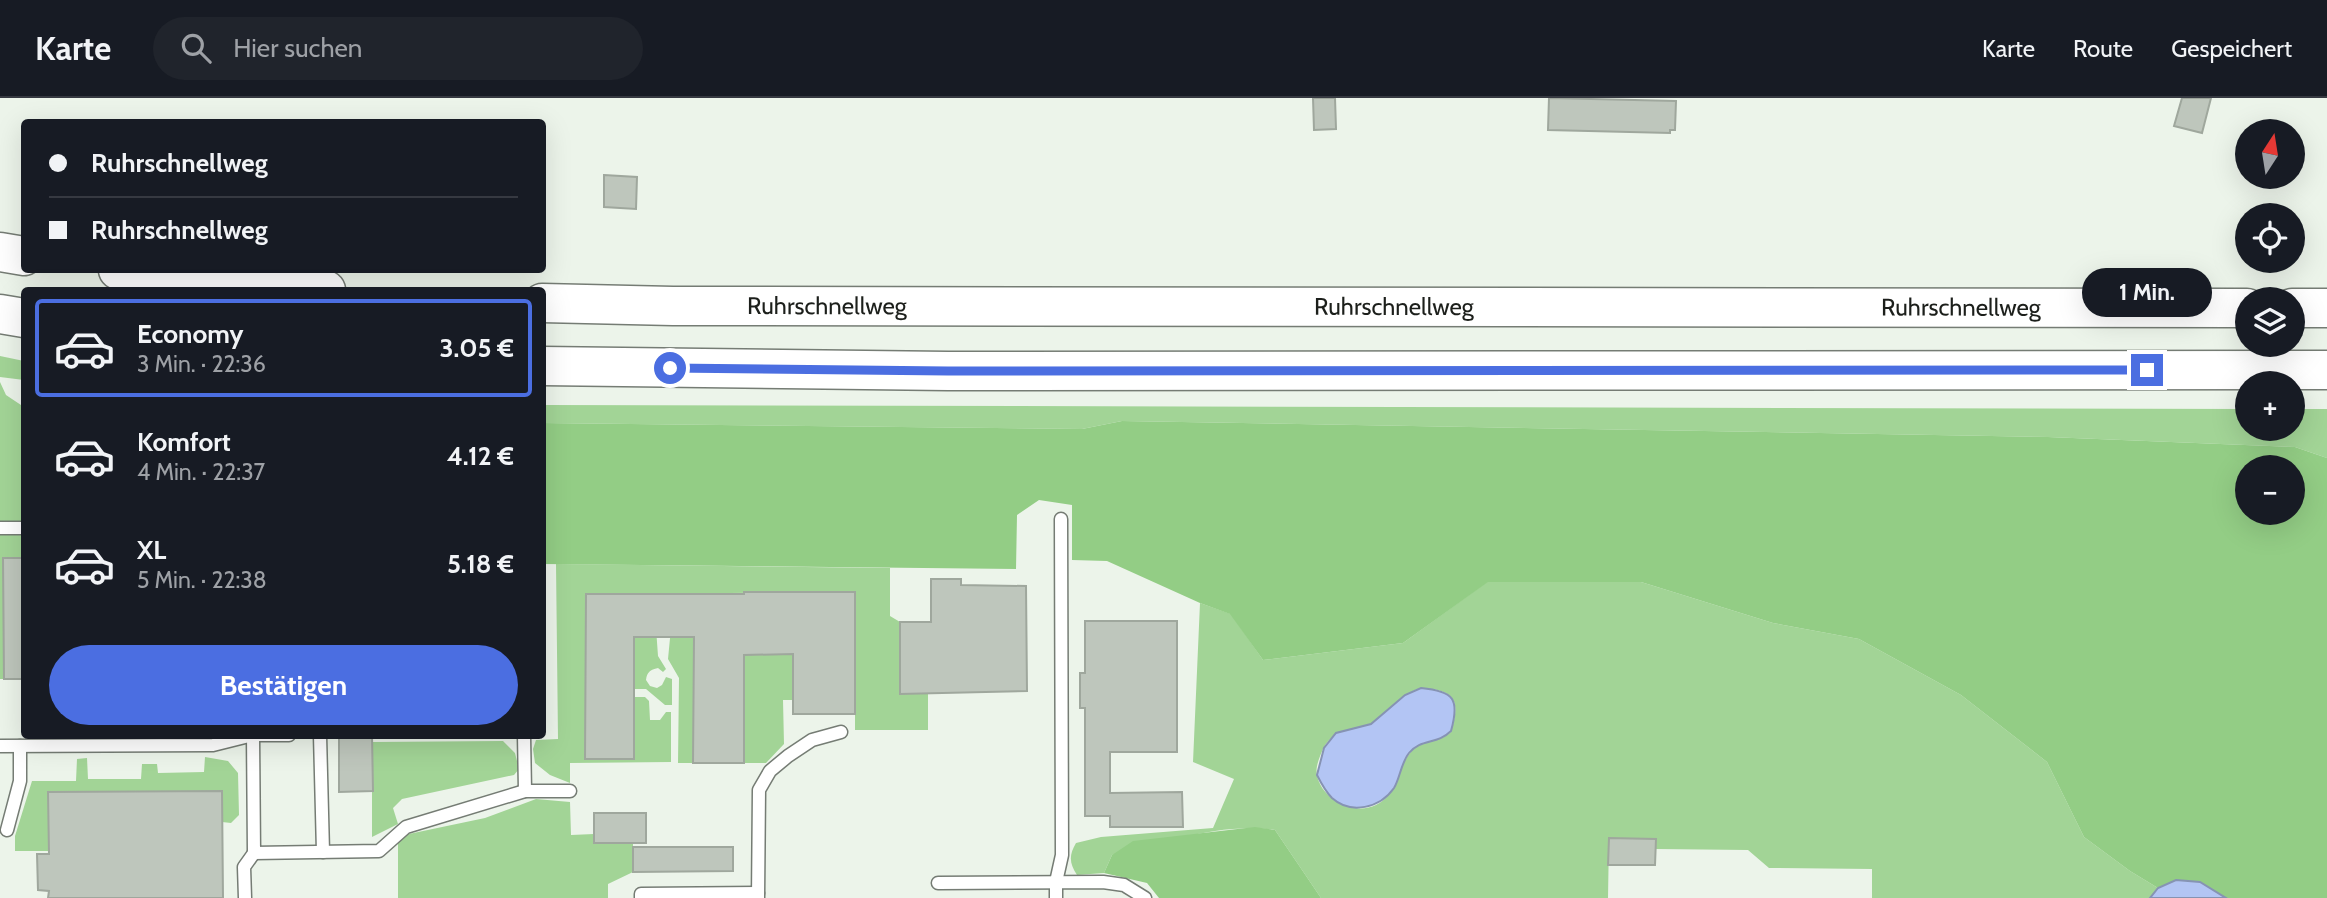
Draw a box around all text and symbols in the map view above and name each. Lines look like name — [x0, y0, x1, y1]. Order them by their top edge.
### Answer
search box — [153, 17, 643, 80]
text: Karte — [35, 28, 111, 68]
icon: search — [177, 29, 215, 67]
text: Hier suchen — [233, 32, 362, 64]
text: Karte — [1982, 34, 2035, 63]
text: Route — [2073, 34, 2133, 63]
text: Gespeichert — [2171, 34, 2292, 63]
north arrow — [2235, 119, 2305, 189]
map controls — [2235, 119, 2305, 525]
text: Ruhrschnellweg — [91, 147, 268, 179]
button: locate — [2235, 203, 2305, 273]
text: Ruhrschnellweg — [91, 214, 268, 246]
callout: 1 Min. — [2082, 268, 2212, 317]
text: 1 Min. — [2119, 278, 2175, 306]
button: layers — [2235, 287, 2305, 357]
street label: Ruhrschnellweg — [747, 291, 908, 320]
street label: Ruhrschnellweg — [1314, 292, 1475, 321]
street label: Ruhrschnellweg — [1881, 293, 2042, 322]
icon: car — [53, 317, 116, 380]
text: Economy — [137, 318, 243, 350]
text: 3.05 € — [440, 332, 514, 364]
text: 3 Min. · 22:36 — [137, 350, 266, 378]
route start — [654, 352, 686, 384]
route end — [2131, 354, 2163, 386]
button: + — [2235, 371, 2305, 441]
icon: car — [53, 425, 116, 488]
text: Komfort — [137, 426, 231, 458]
text: 4.12 € — [447, 440, 514, 472]
button: − — [2235, 455, 2305, 525]
text: 4 Min. · 22:37 — [137, 458, 265, 486]
icon: car — [53, 533, 116, 596]
text: XL — [137, 534, 166, 566]
text: 5.18 € — [447, 548, 514, 580]
text: 5 Min. · 22:38 — [137, 566, 267, 594]
button: Bestätigen — [49, 645, 518, 725]

